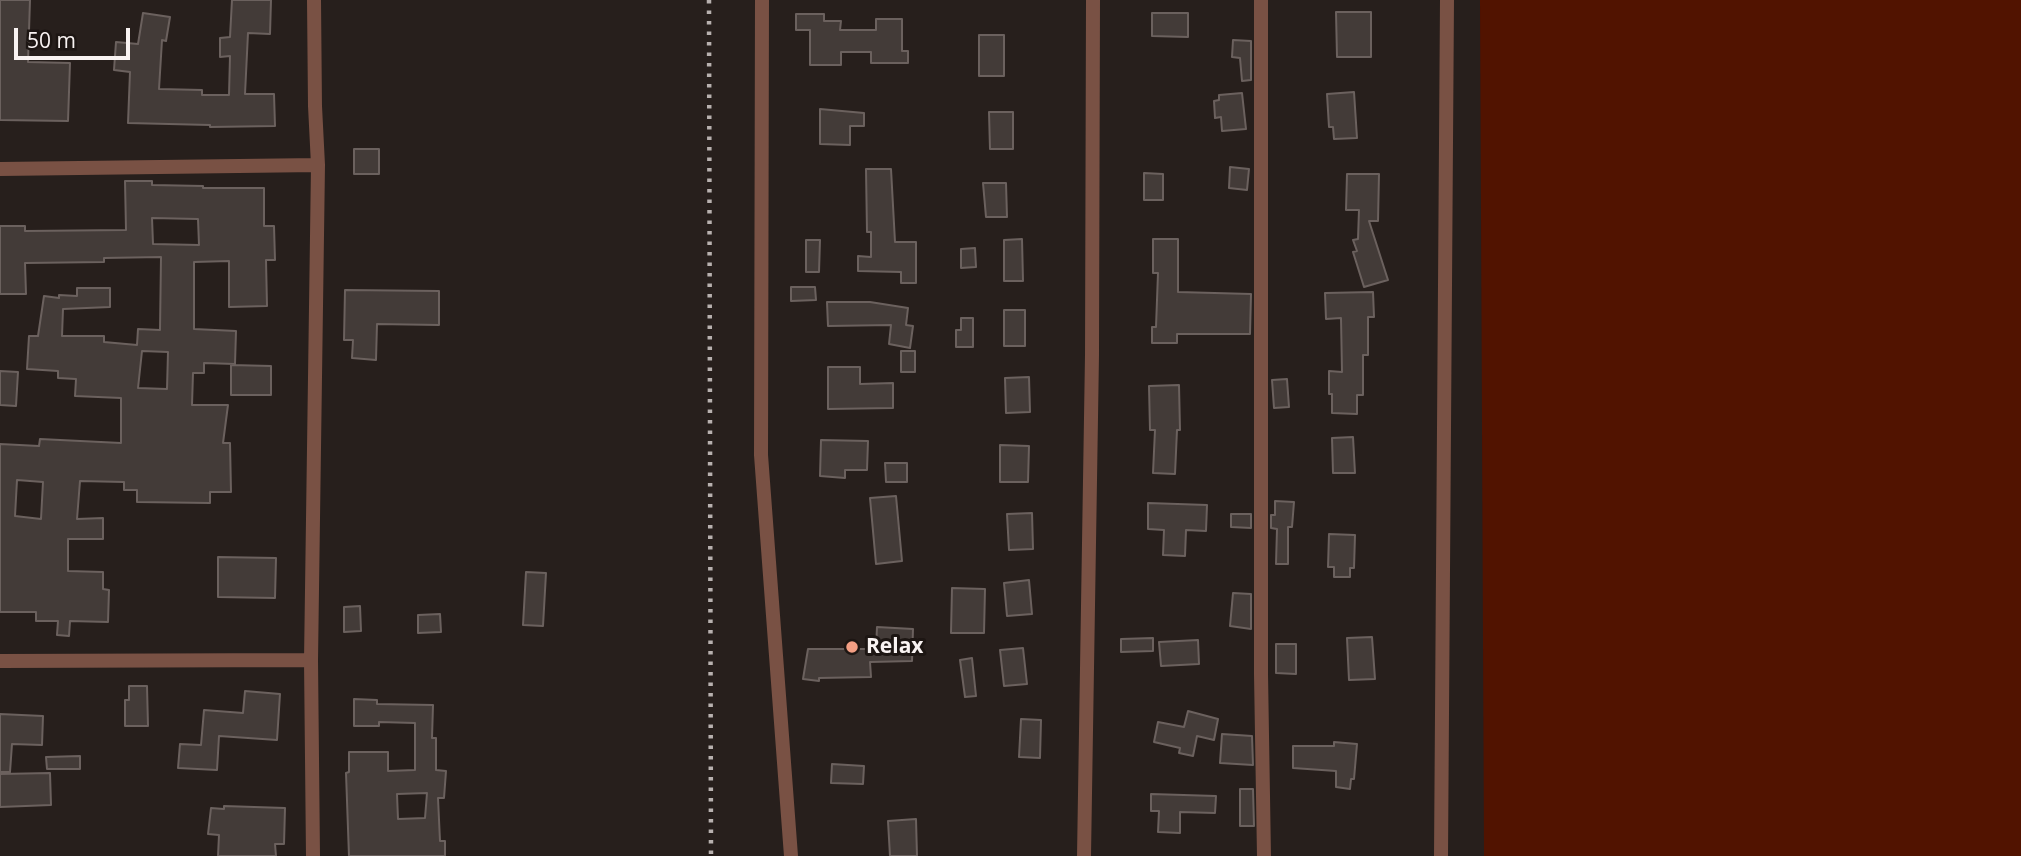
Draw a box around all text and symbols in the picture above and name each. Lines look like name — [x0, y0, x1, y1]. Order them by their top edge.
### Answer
scale bar — [18, 14, 133, 58]
text: 50 m — [27, 26, 76, 54]
place label: Relax — [866, 634, 924, 660]
marker: Relax — [844, 639, 860, 655]

